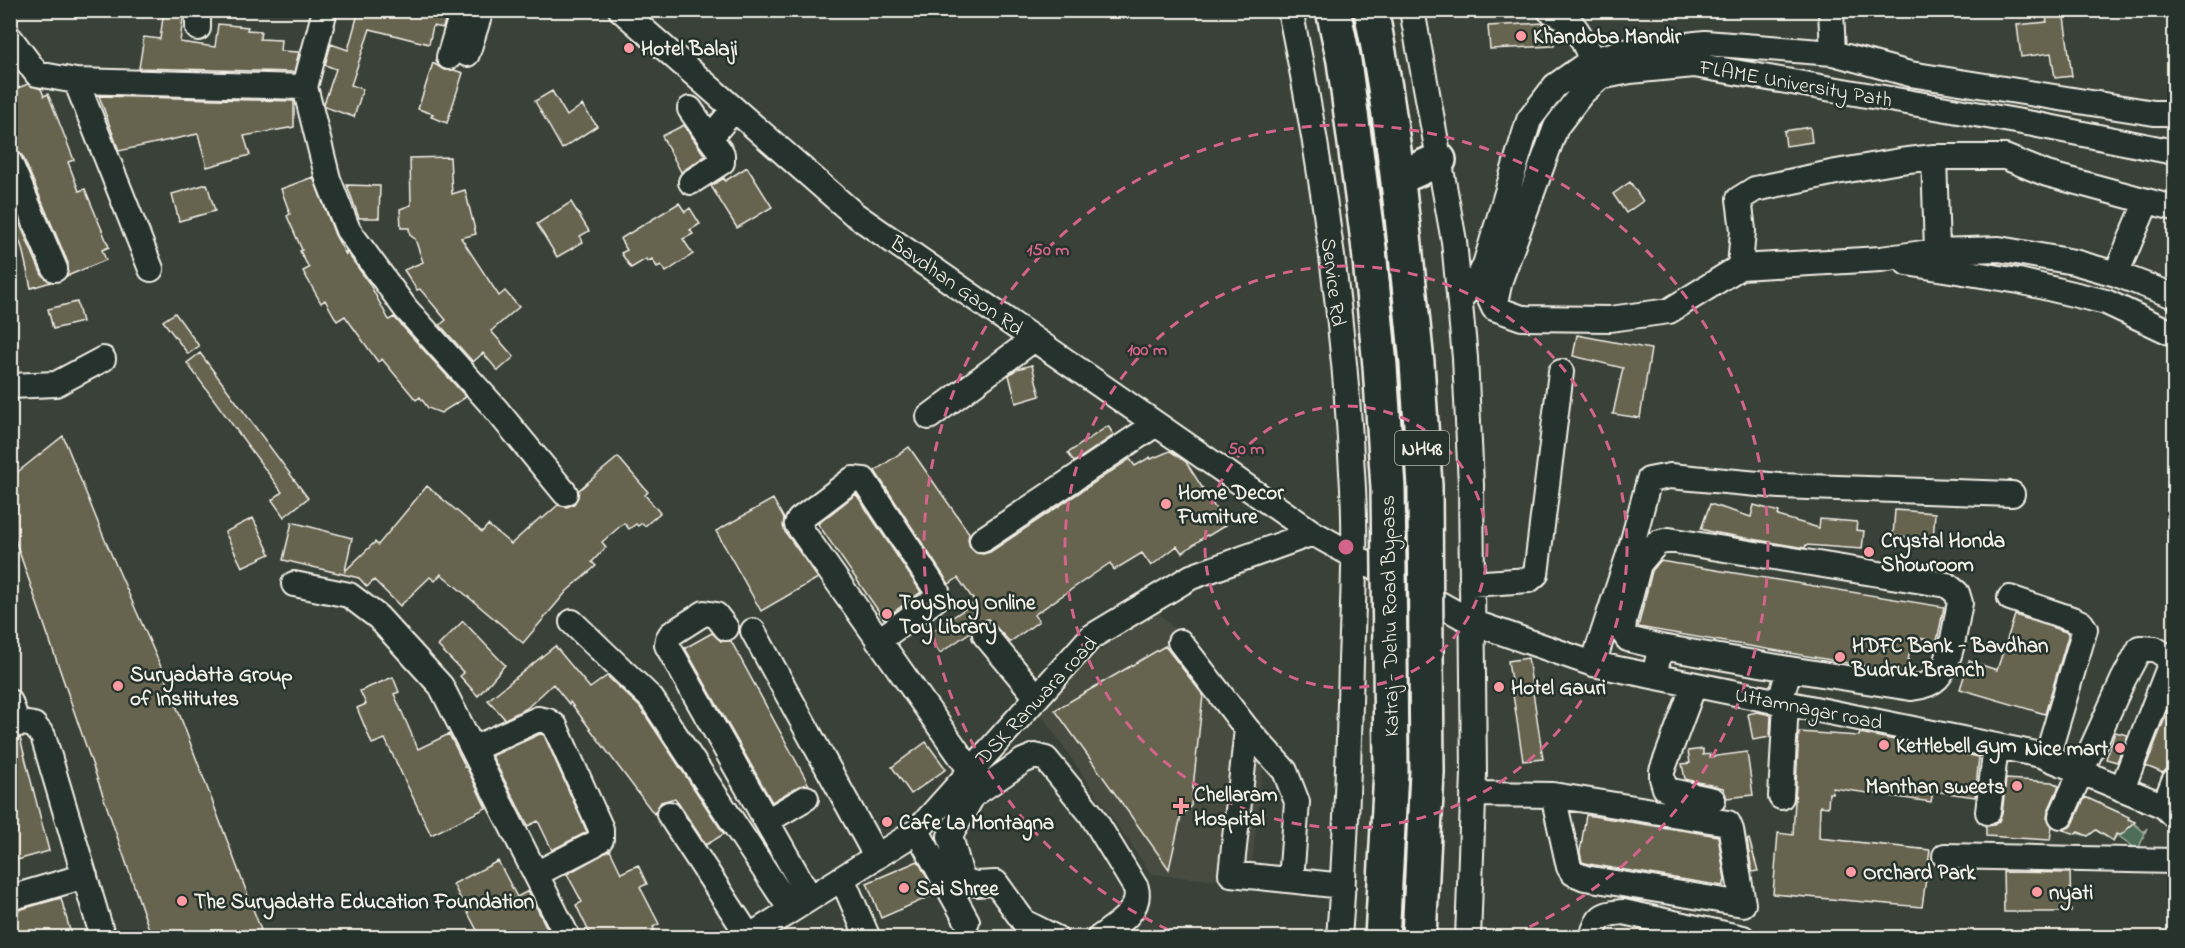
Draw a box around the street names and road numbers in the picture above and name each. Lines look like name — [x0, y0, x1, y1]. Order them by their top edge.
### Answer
street label: FLAME University Path — [1696, 53, 1894, 119]
street label: Bavdhan Gaon Rd — [882, 229, 1029, 344]
street label: Service Rd — [1312, 236, 1352, 328]
road number: NH48 — [1395, 431, 1449, 465]
street label: Katraj - Dehu Road Bypass — [1374, 495, 1410, 737]
street label: DSK Ranwara road — [969, 630, 1105, 773]
street label: Uttamnagar road — [1732, 681, 1885, 741]

